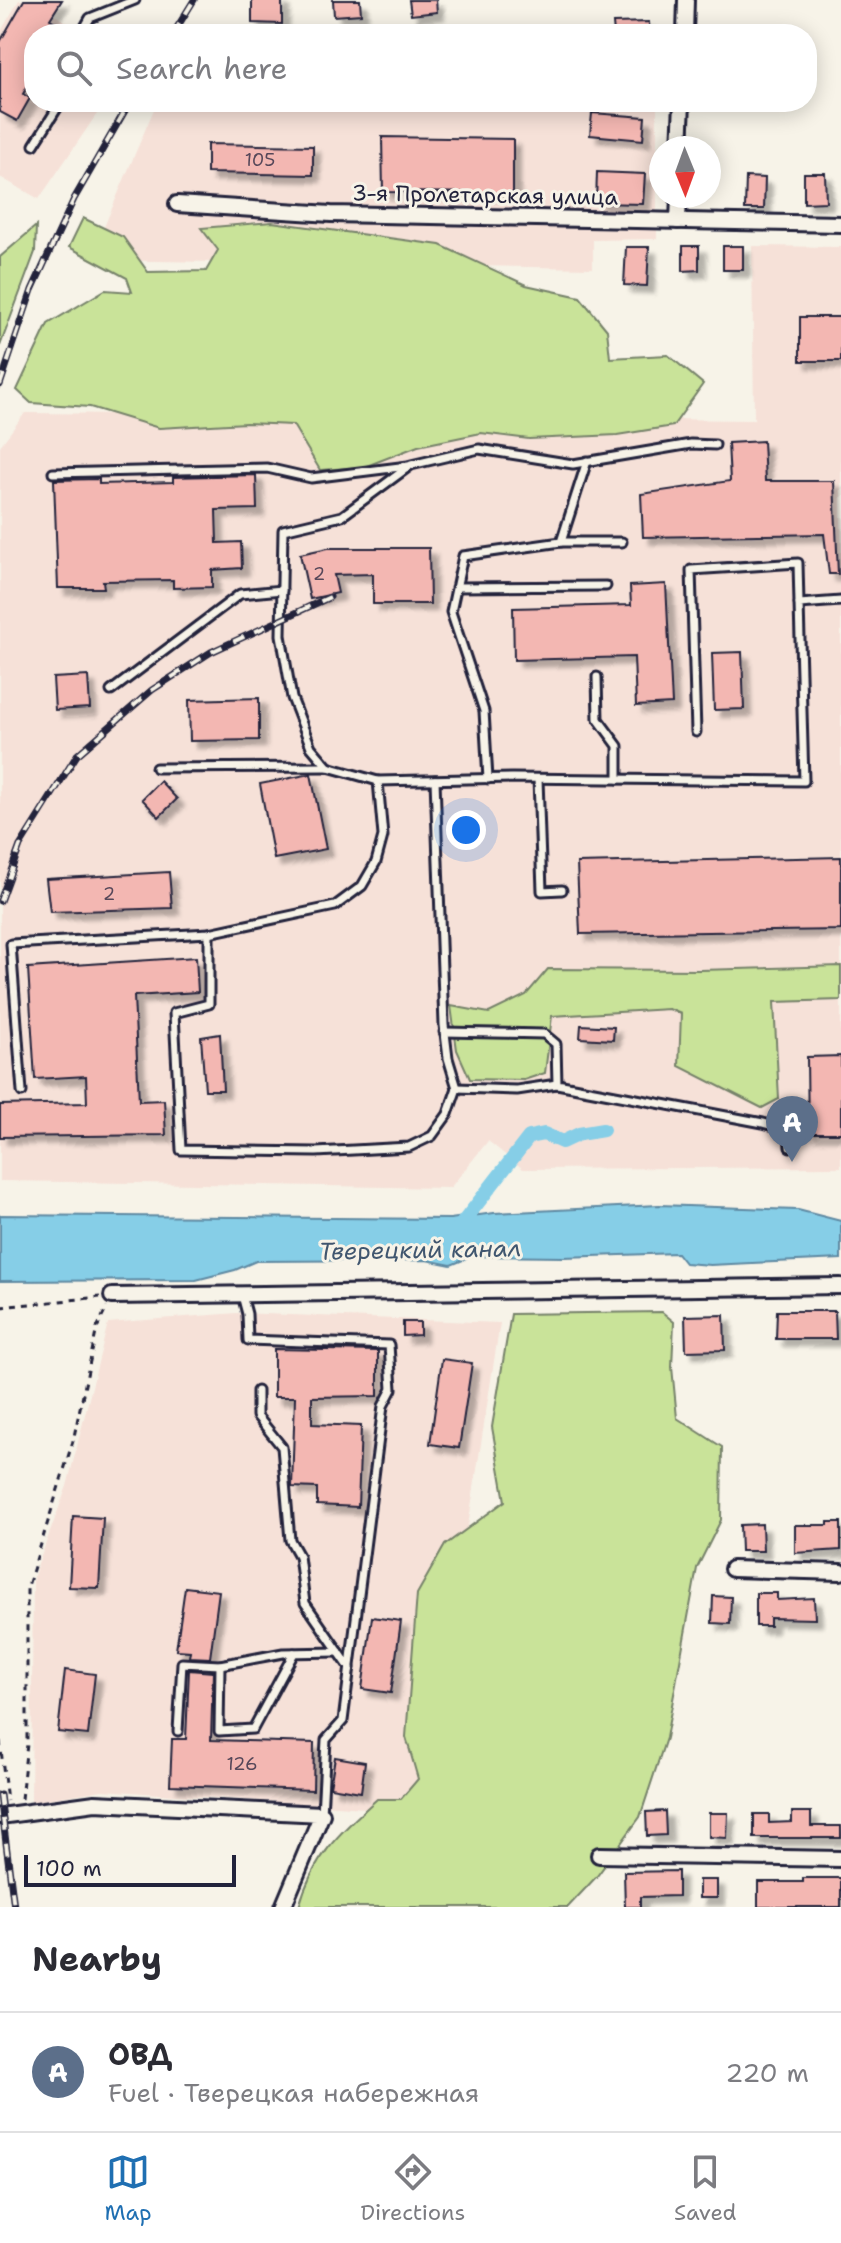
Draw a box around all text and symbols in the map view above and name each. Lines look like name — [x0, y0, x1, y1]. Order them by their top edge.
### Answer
search box — [24, 24, 817, 112]
icon: search — [52, 46, 96, 90]
text: Search here — [116, 48, 287, 89]
north arrow — [649, 136, 721, 208]
house number: 105 — [245, 148, 275, 172]
street label: 3-я Пролетарская улица — [352, 178, 619, 212]
house number: 2 — [313, 562, 325, 586]
your location — [446, 810, 486, 850]
house number: 2 — [103, 882, 115, 906]
pin: A — [766, 1096, 818, 1162]
water label: Тверецкий канал — [319, 1232, 521, 1268]
house number: 126 — [226, 1752, 258, 1776]
scale bar — [24, 1851, 236, 1887]
text: 100 m — [36, 1854, 102, 1883]
text: Nearby — [32, 1936, 162, 1982]
text: ОВД — [108, 2034, 172, 2075]
text: A — [48, 2055, 68, 2090]
text: 220 m — [725, 2055, 809, 2090]
text: Fuel · Тверецкая набережная — [108, 2075, 479, 2110]
tab: Map — [104, 2150, 152, 2227]
tab: Directions — [360, 2150, 465, 2227]
tab: Saved — [674, 2150, 737, 2227]

